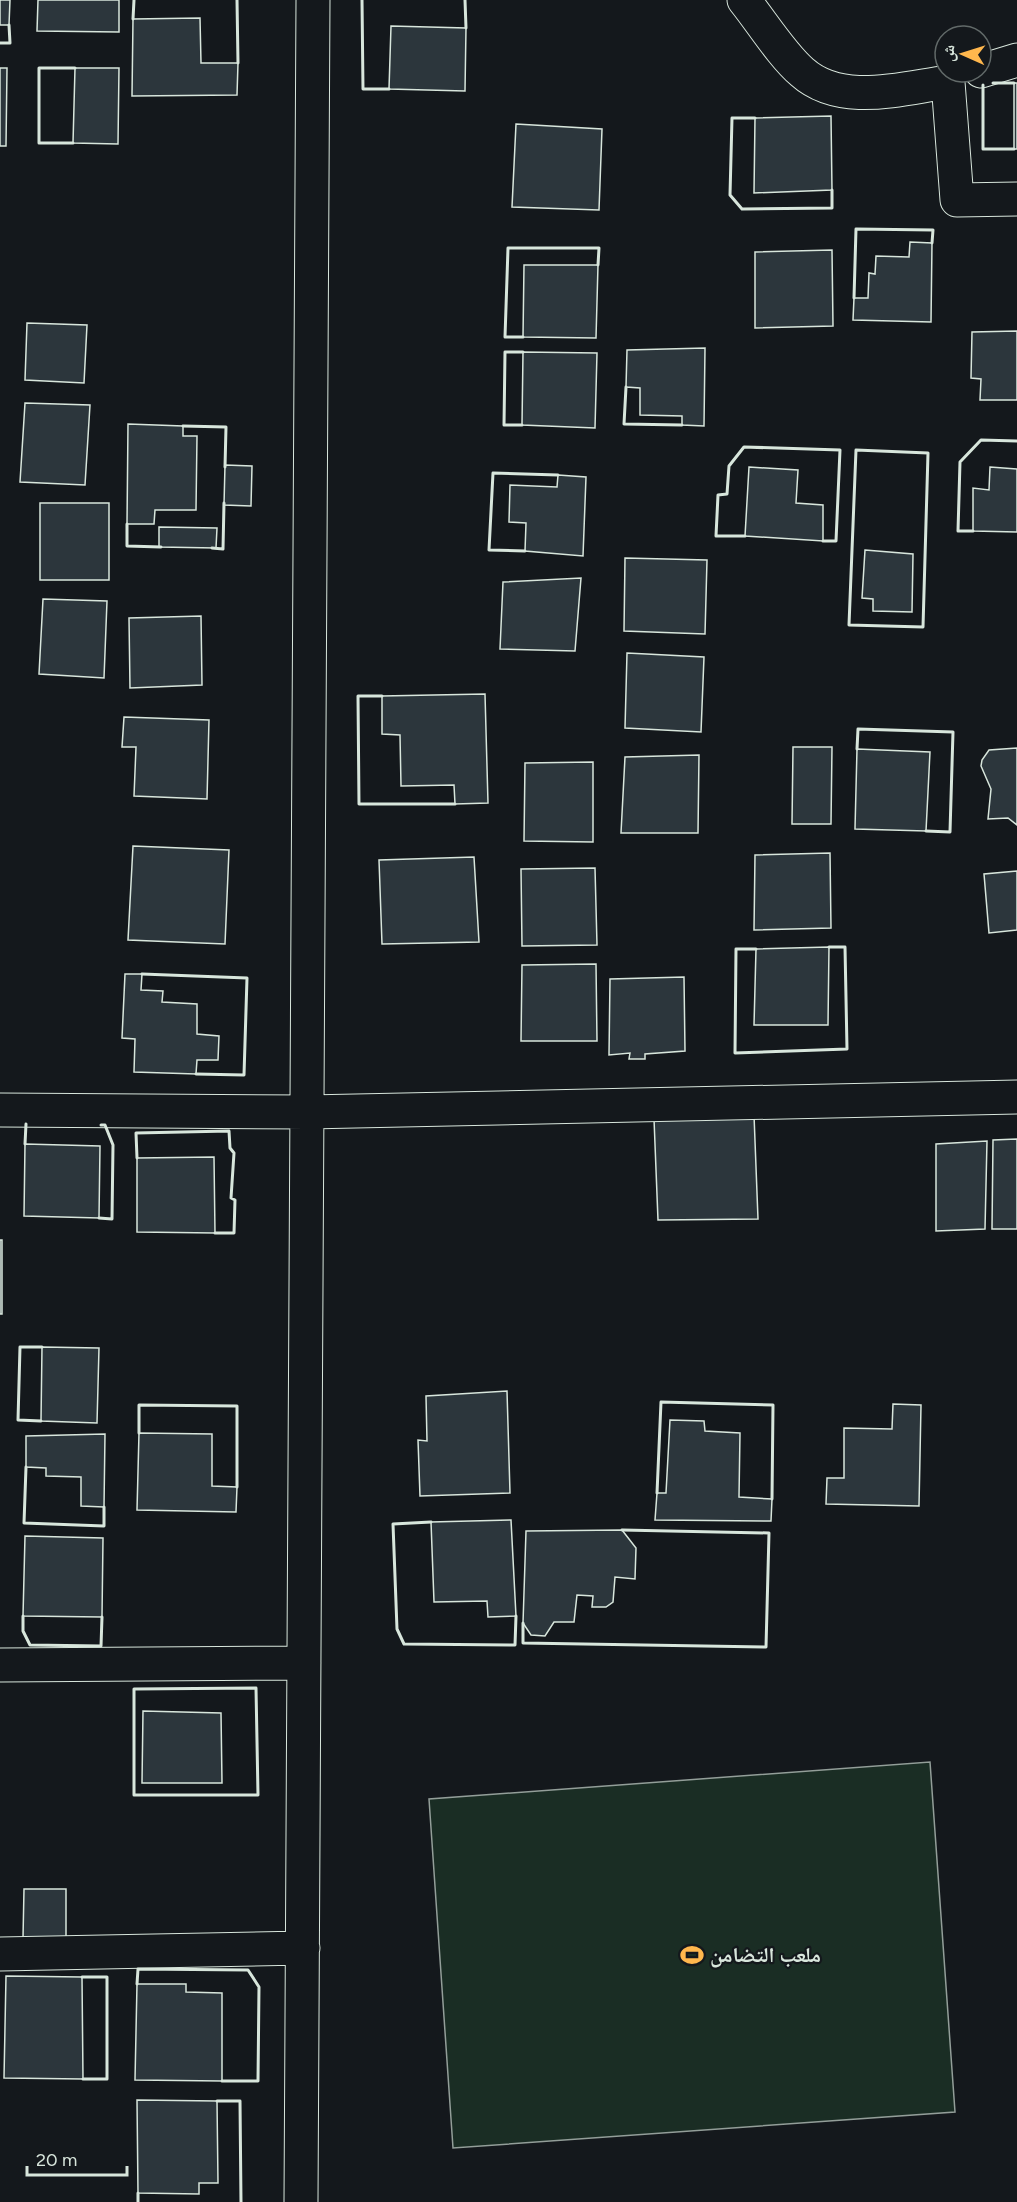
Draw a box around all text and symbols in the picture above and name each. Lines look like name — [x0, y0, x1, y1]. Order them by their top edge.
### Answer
north arrow — [933, 24, 993, 84]
text: ش — [939, 44, 958, 62]
sports icon: ملعب التضامن — [679, 1942, 705, 1968]
place label: ملعب التضامن — [710, 1942, 821, 1968]
scale bar — [27, 2139, 128, 2177]
text: 20 m — [36, 2149, 77, 2171]

